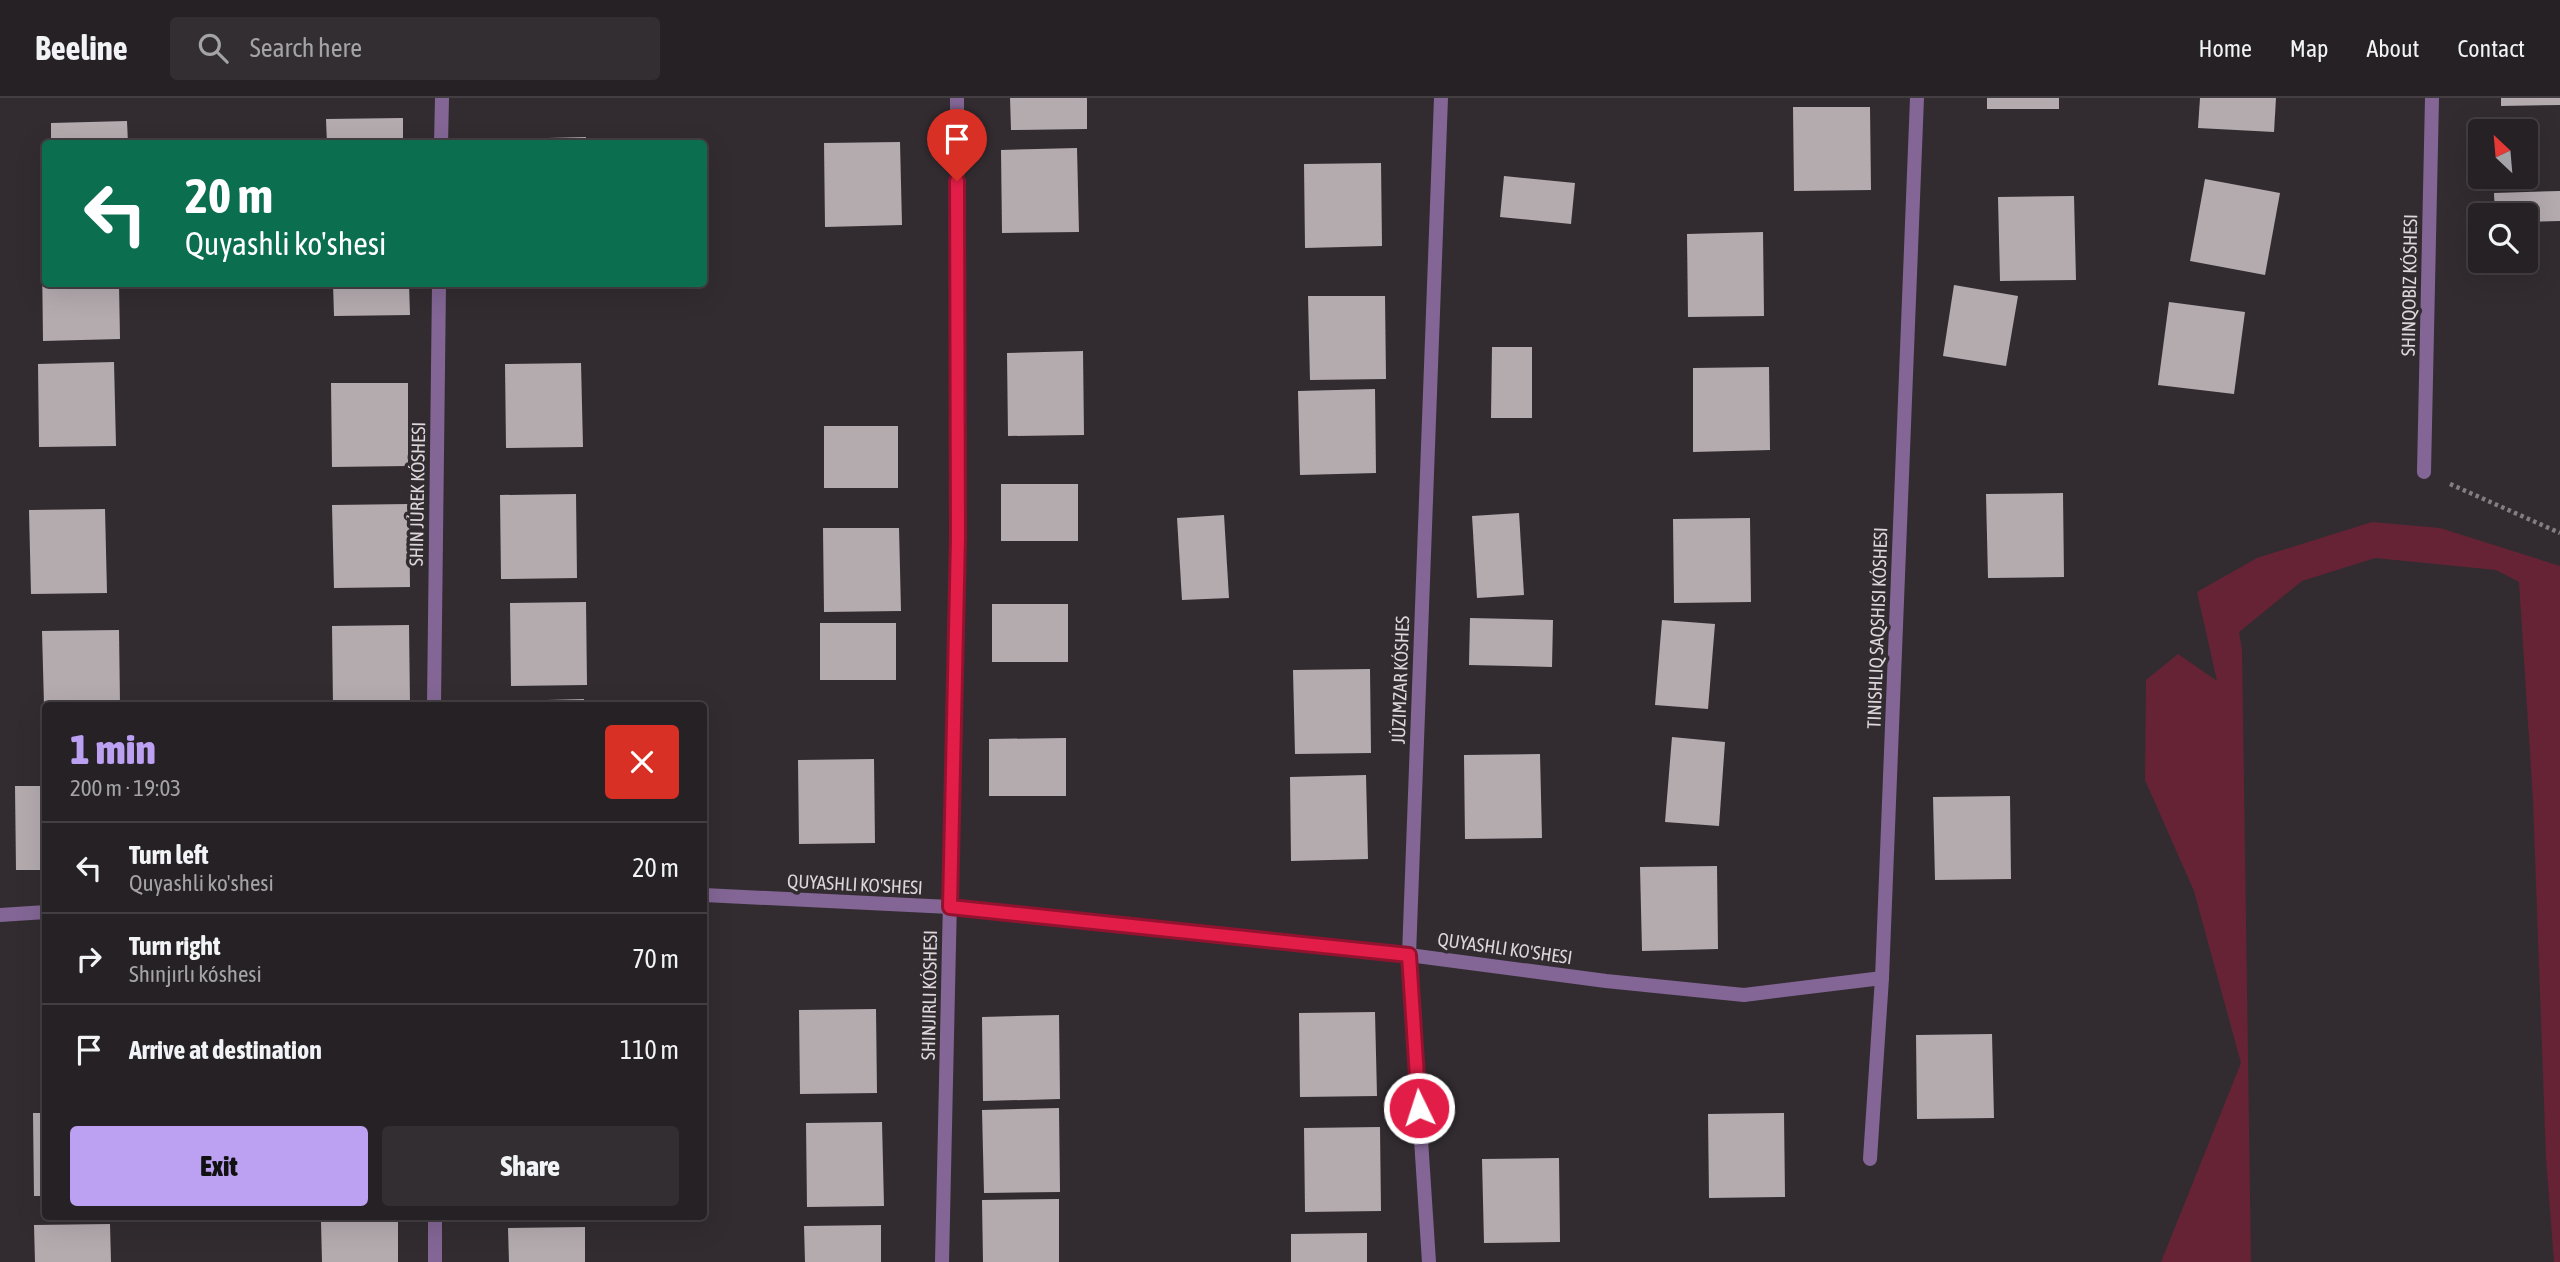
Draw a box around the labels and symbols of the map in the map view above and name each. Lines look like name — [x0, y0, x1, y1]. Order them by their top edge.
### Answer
pin — [927, 109, 987, 181]
north arrow — [2468, 119, 2538, 189]
street label: SHINQOBIZ KÓSHESI — [2397, 214, 2421, 356]
street label: SHIN JÚREK KÓSHESI — [405, 422, 429, 566]
street label: TINISHLIQ SAQSHISI KÓSHESI — [1862, 527, 1892, 729]
street label: JÚZIMZAR KÓSHES — [1387, 615, 1413, 745]
street label: QUYASHLI KO'SHESI — [787, 869, 923, 899]
street label: QUYASHLI KO'SHESI — [1436, 928, 1574, 968]
street label: SHINJIRLI KÓSHESI — [917, 930, 941, 1060]
position arrow — [1382, 1071, 1456, 1145]

